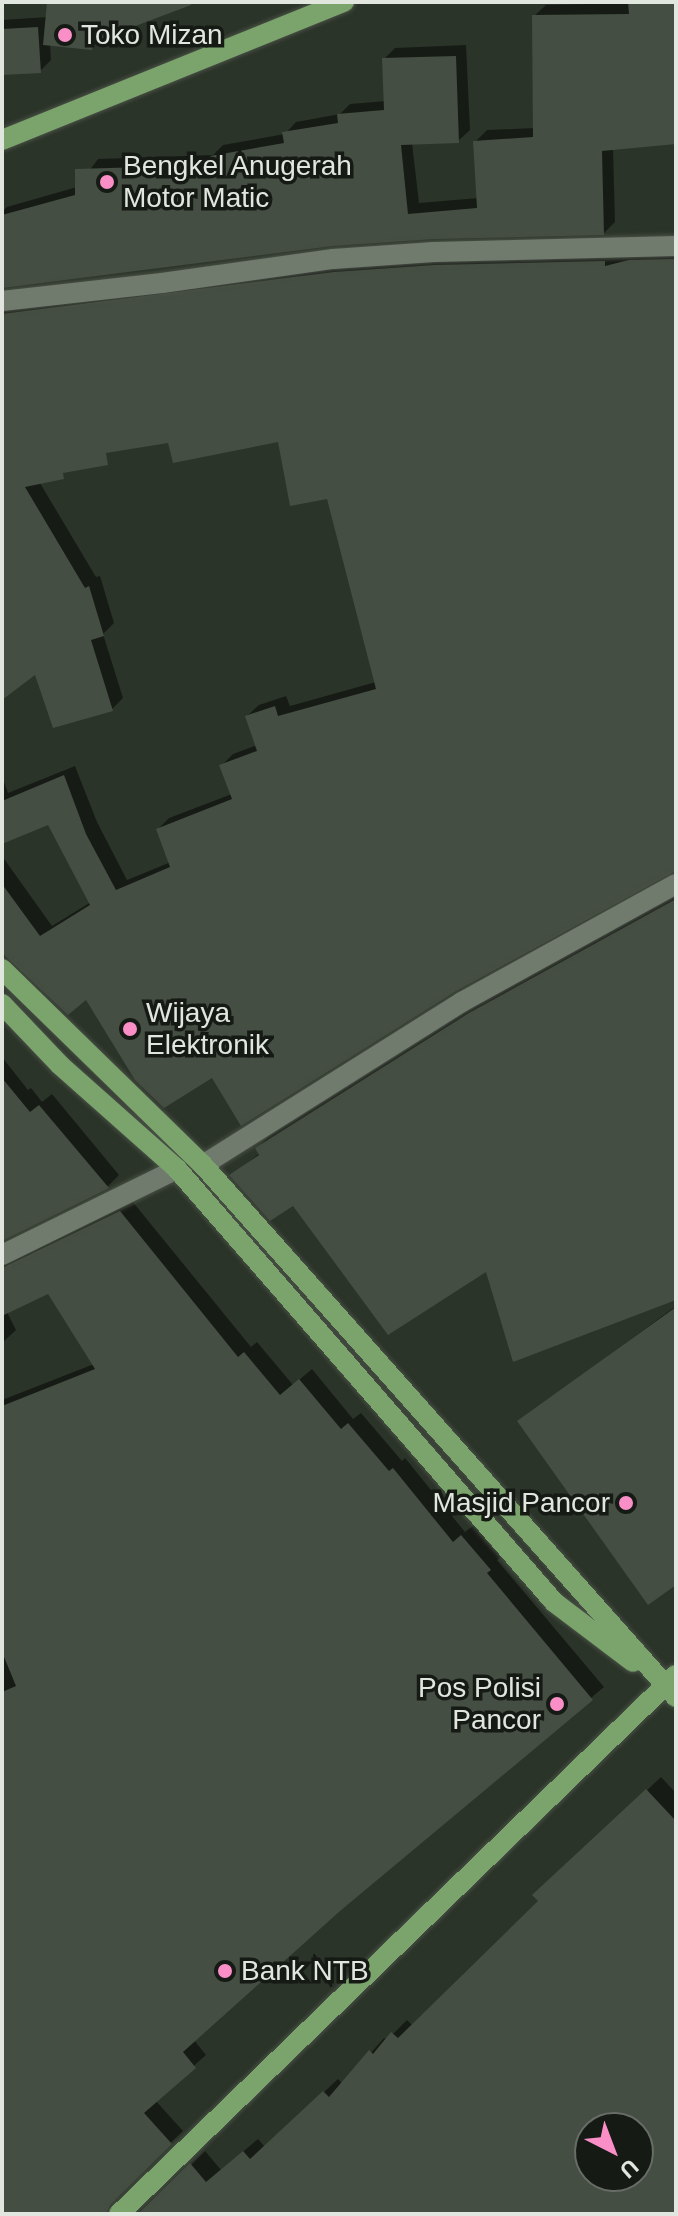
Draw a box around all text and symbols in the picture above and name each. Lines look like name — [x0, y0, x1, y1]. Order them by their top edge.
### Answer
place label: Toko Mizan — [81, 18, 223, 52]
marker: Toko Mizan — [56, 26, 74, 44]
place label: Bengkel Anugerah Motor Matic — [123, 149, 353, 215]
marker: Bengkel Anugerah Motor Matic — [98, 173, 116, 191]
place label: Wijaya Elektronik — [146, 996, 269, 1062]
marker: Wijaya Elektronik — [121, 1020, 139, 1038]
place label: Masjid Pancor — [433, 1486, 610, 1520]
marker: Masjid Pancor — [617, 1494, 635, 1512]
place label: Pos Polisi Pancor — [418, 1671, 541, 1737]
marker: Pos Polisi Pancor — [548, 1695, 566, 1713]
place label: Bank NTB — [241, 1954, 369, 1988]
marker: Bank NTB — [216, 1962, 234, 1980]
north arrow — [574, 2112, 654, 2192]
text: U — [615, 2154, 643, 2183]

